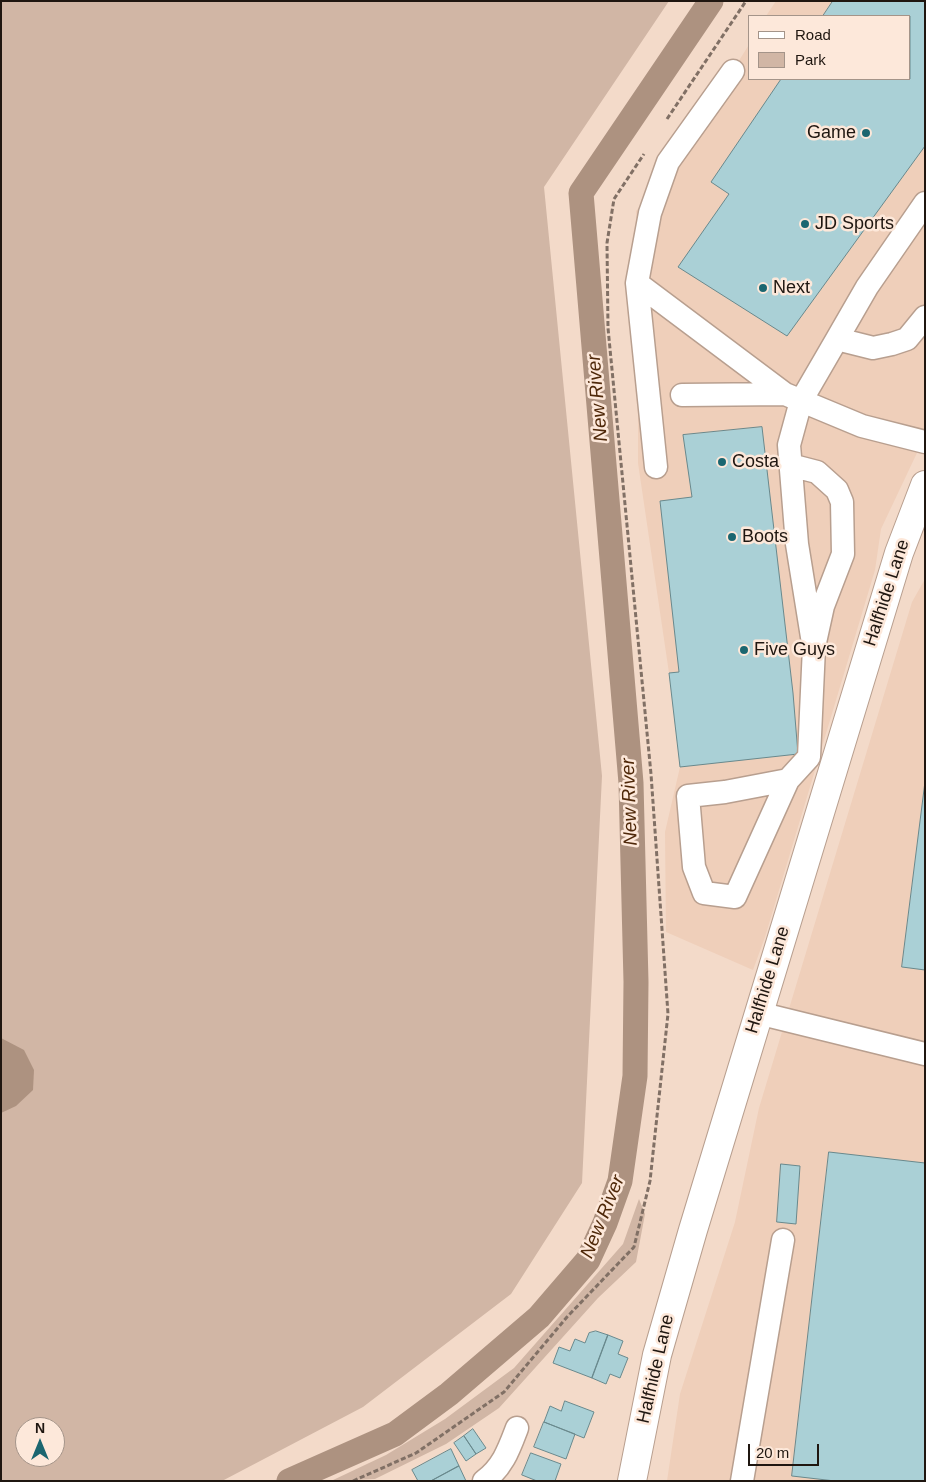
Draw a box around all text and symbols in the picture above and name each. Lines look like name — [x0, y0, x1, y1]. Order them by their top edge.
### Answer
legend — [748, 15, 911, 80]
text: Road — [795, 26, 831, 43]
text: Park — [795, 51, 826, 68]
place label: Game — [807, 122, 856, 144]
marker: Game — [860, 127, 872, 139]
place label: JD Sports — [815, 213, 894, 235]
marker: JD Sports — [799, 218, 811, 230]
place label: Next — [773, 277, 810, 299]
marker: Next — [757, 282, 769, 294]
water label: New River — [583, 353, 613, 443]
place label: Costa — [732, 451, 779, 473]
marker: Costa — [716, 456, 728, 468]
place label: Boots — [742, 526, 788, 548]
marker: Boots — [726, 531, 738, 543]
street label: Halfhide Lane — [860, 537, 914, 649]
place label: Five Guys — [754, 639, 835, 661]
marker: Five Guys — [738, 644, 750, 656]
water label: New River — [617, 758, 643, 846]
street label: Halfhide Lane — [741, 924, 795, 1036]
water label: New River — [576, 1172, 630, 1262]
street label: Halfhide Lane — [633, 1312, 679, 1426]
north arrow — [15, 1417, 65, 1467]
text: N — [35, 1420, 45, 1436]
scale bar — [751, 1434, 822, 1466]
text: 20 m — [756, 1444, 789, 1461]

